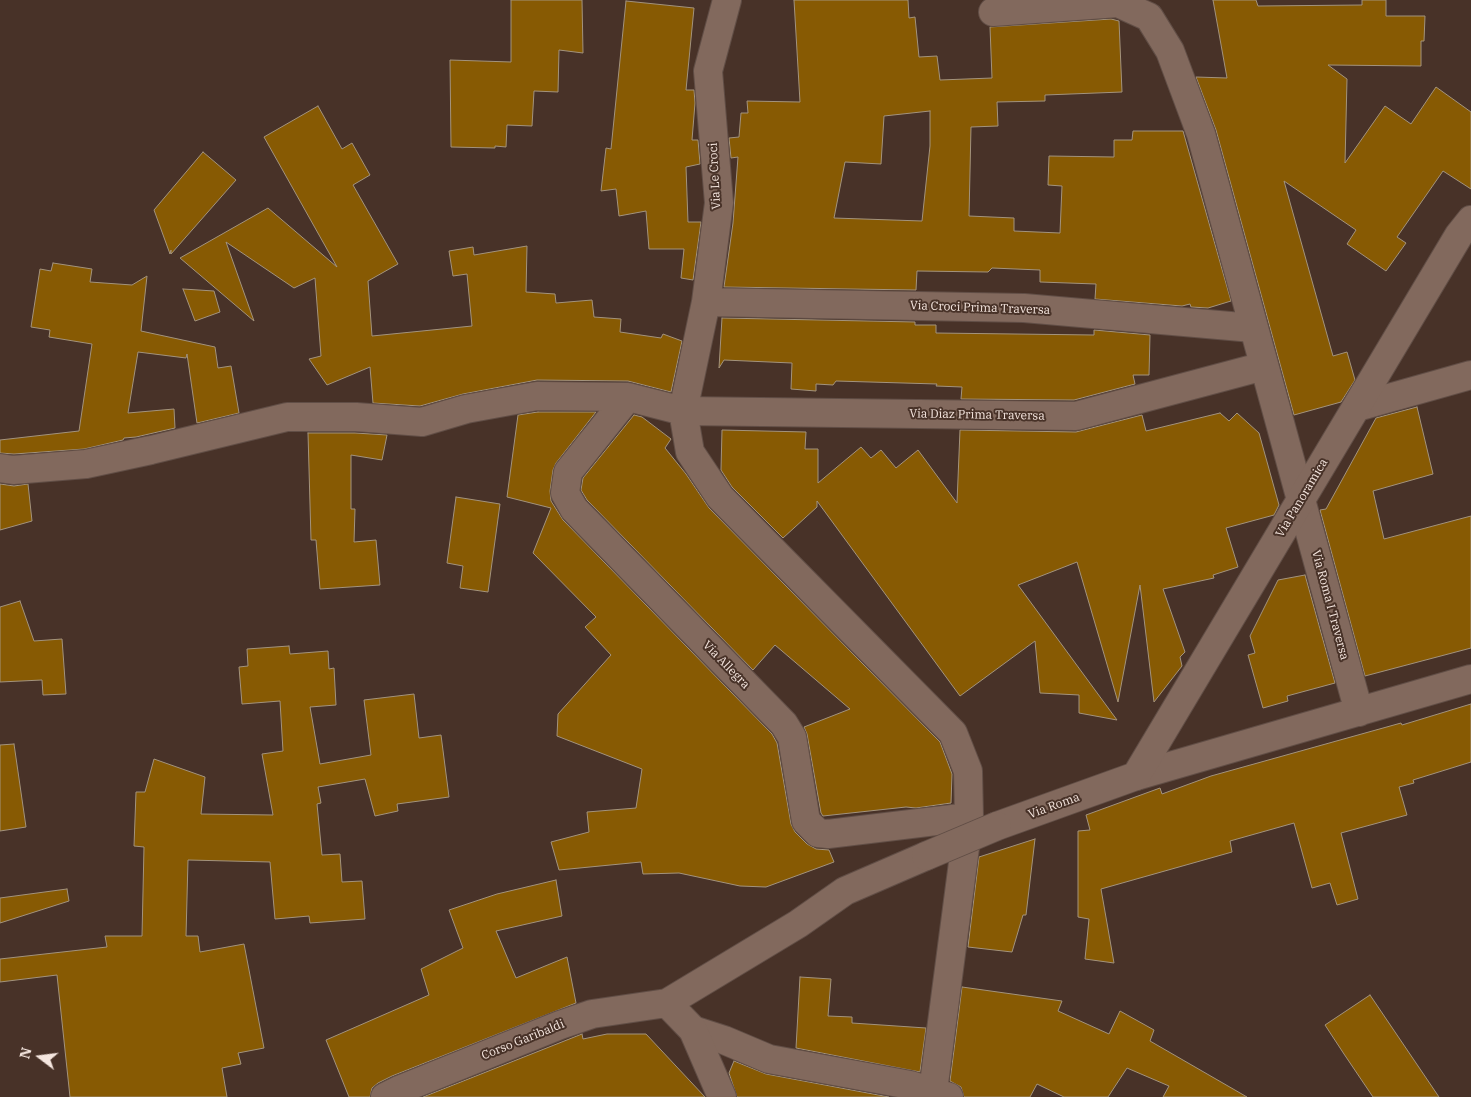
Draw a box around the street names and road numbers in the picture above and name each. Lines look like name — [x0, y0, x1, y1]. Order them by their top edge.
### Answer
street label: Via Le Croci — [706, 142, 724, 210]
street label: Via Croci Prima Traversa — [910, 298, 1050, 318]
street label: Via Diaz Prima Traversa — [909, 407, 1045, 423]
street label: Via Panoramica — [1273, 456, 1331, 540]
street label: Via Roma I Traversa — [1308, 549, 1352, 661]
street label: Via Allegra — [700, 638, 752, 692]
street label: Via Roma — [1026, 790, 1082, 822]
street label: Corso Garibaldi — [479, 1017, 567, 1063]

